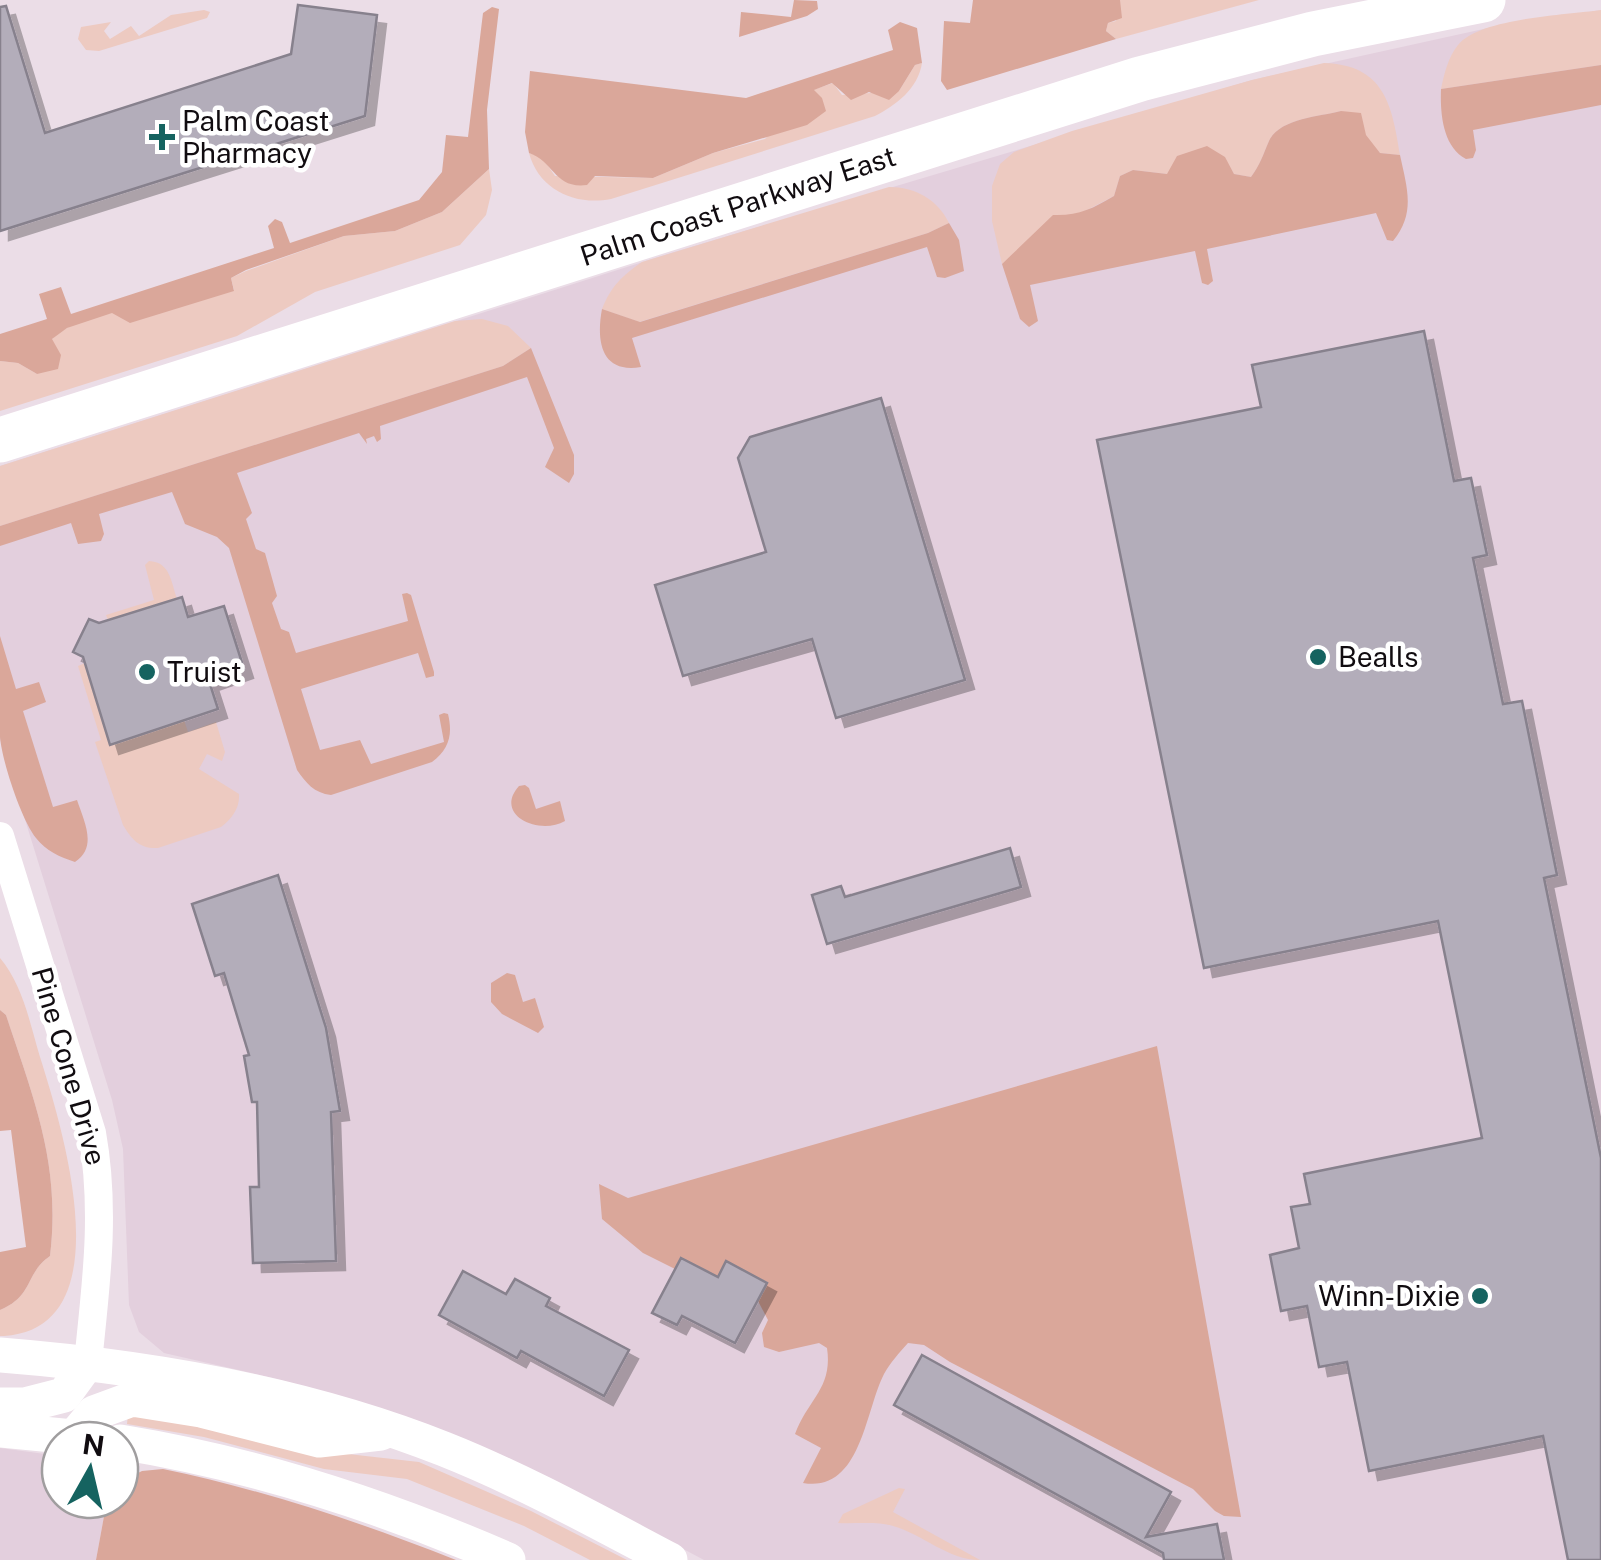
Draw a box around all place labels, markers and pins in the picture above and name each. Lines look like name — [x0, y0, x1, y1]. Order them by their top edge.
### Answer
place label: Palm Coast Pharmacy — [182, 104, 329, 169]
marker: Palm Coast Pharmacy — [151, 126, 173, 148]
place label: Bealls — [1338, 640, 1418, 673]
marker: Bealls — [1307, 646, 1329, 668]
place label: Truist — [167, 655, 242, 688]
marker: Truist — [136, 661, 158, 683]
place label: Winn-Dixie — [1318, 1279, 1460, 1312]
marker: Winn-Dixie — [1469, 1285, 1491, 1307]

